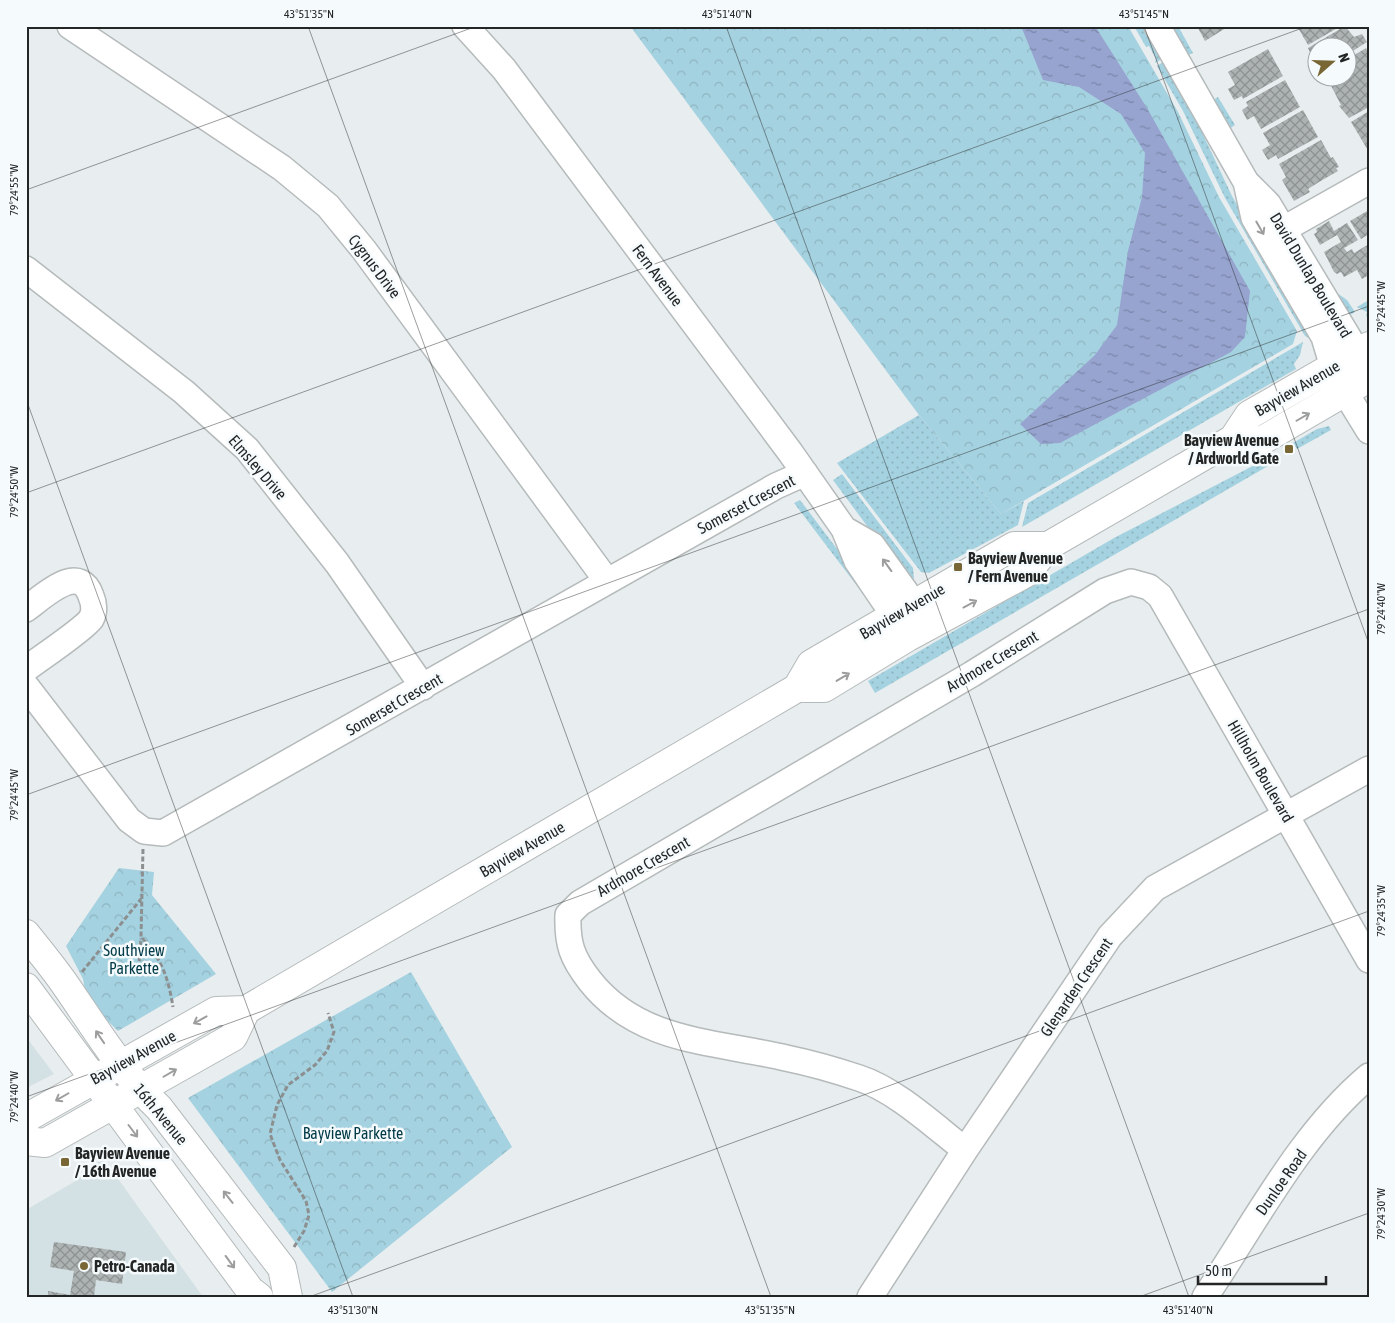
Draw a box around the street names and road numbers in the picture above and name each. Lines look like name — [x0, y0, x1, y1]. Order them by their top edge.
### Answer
street label: David Dunlap Boulevard — [1266, 209, 1355, 341]
street label: Cygnus Drive — [344, 231, 405, 302]
street label: Fern Avenue — [629, 241, 687, 309]
street label: Bayview Avenue — [1251, 356, 1343, 420]
street label: Elmsley Drive — [224, 431, 291, 503]
street label: Somerset Crescent — [694, 471, 798, 537]
street label: Bayview Avenue — [856, 579, 948, 643]
street label: Ardmore Crescent — [943, 626, 1041, 695]
street label: Somerset Crescent — [343, 669, 446, 739]
street label: Hillholm Boulevard — [1224, 717, 1298, 825]
street label: Bayview Avenue — [476, 817, 568, 881]
street label: Ardmore Crescent — [594, 832, 693, 900]
street label: Glenarden Crescent — [1036, 934, 1116, 1040]
street label: Bayview Avenue — [87, 1026, 179, 1089]
street label: 16th Avenue — [130, 1080, 192, 1148]
street label: Dunloe Road — [1252, 1146, 1310, 1218]

